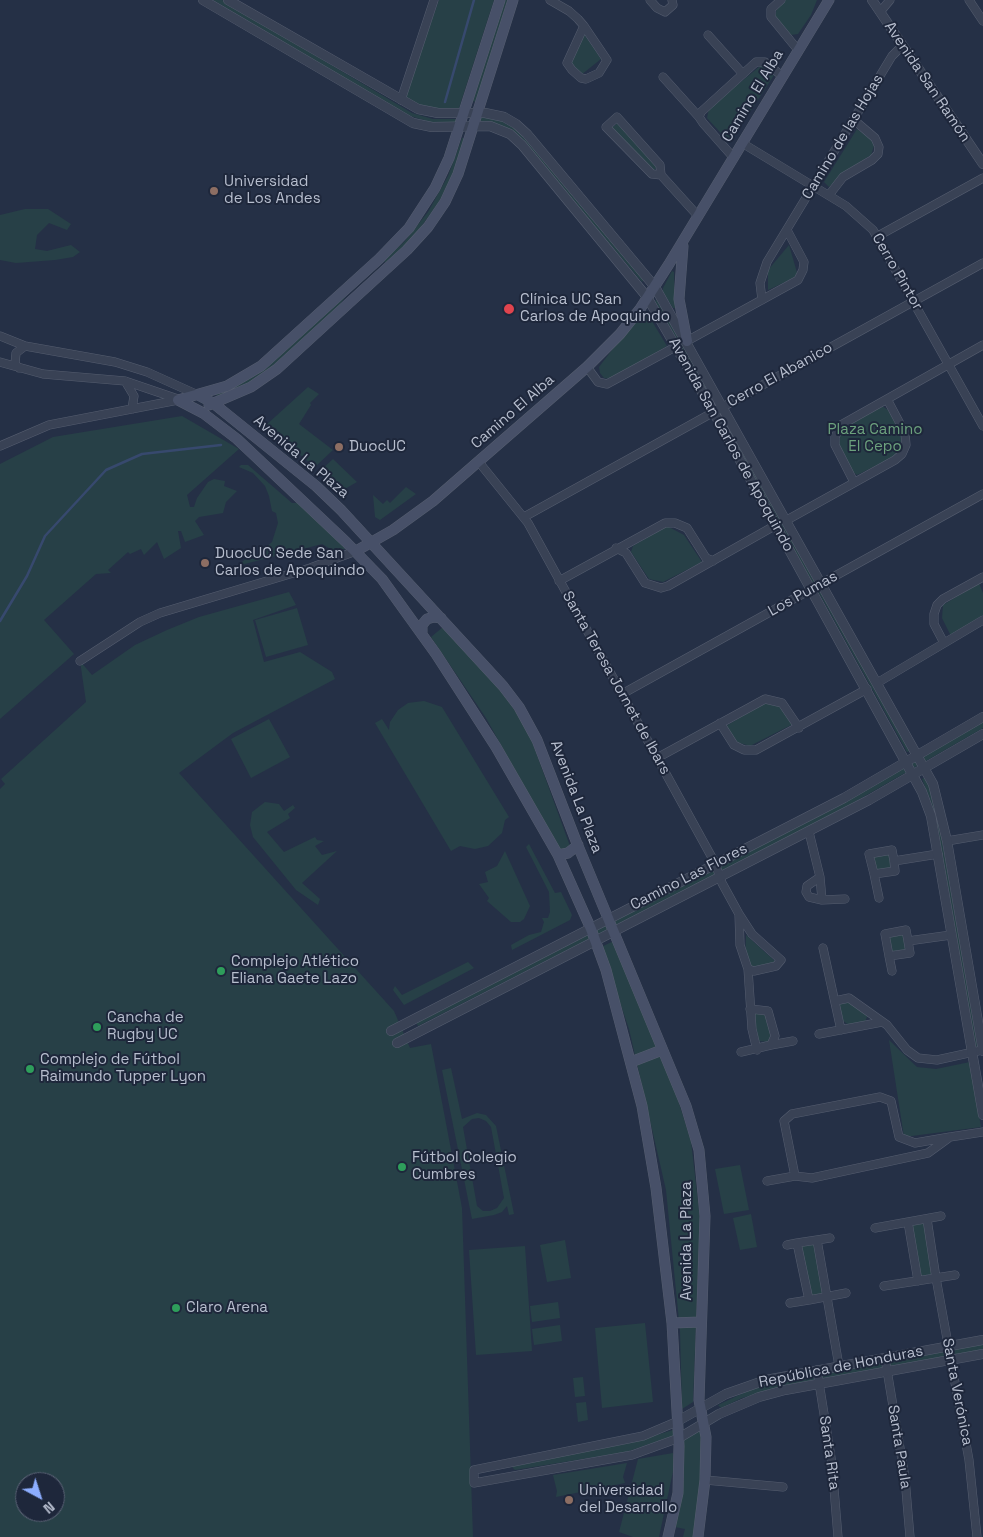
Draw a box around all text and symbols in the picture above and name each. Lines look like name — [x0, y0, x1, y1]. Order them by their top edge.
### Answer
street label: Avenida San Ramón — [880, 18, 974, 146]
street label: Camino El Alba — [718, 47, 788, 145]
street label: Camino de las Hojas — [799, 71, 887, 203]
place label: Universidad de Los Andes — [224, 173, 321, 208]
marker: Universidad de Los Andes — [208, 185, 220, 197]
street label: Cerro Pintor — [868, 230, 926, 314]
place label: Clínica UC San Carlos de Apoquindo — [520, 291, 670, 326]
marker: Clínica UC San Carlos de Apoquindo — [502, 302, 516, 316]
street label: Avenida San Carlos de Apoquindo — [665, 335, 797, 555]
street label: Cerro El Abanico — [724, 339, 836, 411]
street label: Camino El Alba — [468, 371, 558, 453]
street label: Avenida La Plaza — [250, 412, 352, 502]
park label: Plaza Camino El Cepo — [828, 421, 922, 456]
place label: DuocUC — [349, 438, 406, 456]
marker: DuocUC — [333, 441, 345, 453]
place label: DuocUC Sede San Carlos de Apoquindo — [215, 545, 365, 580]
marker: DuocUC Sede San Carlos de Apoquindo — [199, 557, 211, 569]
street label: Los Pumas — [765, 568, 841, 620]
street label: Santa Teresa Jornet de Ibars — [558, 588, 674, 778]
street label: Avenida La Plaza — [546, 738, 606, 856]
street label: Camino Las Flores — [627, 840, 751, 914]
place label: Complejo Atlético Eliana Gaete Lazo — [231, 953, 359, 988]
marker: Complejo Atlético Eliana Gaete Lazo — [215, 965, 227, 977]
place label: Cancha de Rugby UC — [107, 1009, 184, 1044]
marker: Cancha de Rugby UC — [91, 1021, 103, 1033]
place label: Complejo de Fútbol Raimundo Tupper Lyon — [40, 1051, 206, 1086]
marker: Complejo de Fútbol Raimundo Tupper Lyon — [24, 1063, 36, 1075]
place label: Fútbol Colegio Cumbres — [412, 1149, 517, 1184]
marker: Fútbol Colegio Cumbres — [396, 1161, 408, 1173]
street label: Avenida La Plaza — [678, 1181, 696, 1301]
place label: Claro Arena — [186, 1299, 268, 1317]
marker: Claro Arena — [170, 1302, 182, 1314]
street label: Santa Verónica — [938, 1337, 976, 1447]
street label: República de Honduras — [757, 1342, 925, 1392]
street label: Santa Paula — [883, 1404, 915, 1490]
street label: Santa Rita — [815, 1415, 843, 1491]
north arrow — [15, 1472, 65, 1522]
place label: Universidad del Desarrollo — [579, 1482, 677, 1517]
marker: Universidad del Desarrollo — [563, 1494, 575, 1506]
text: N — [40, 1498, 58, 1518]

